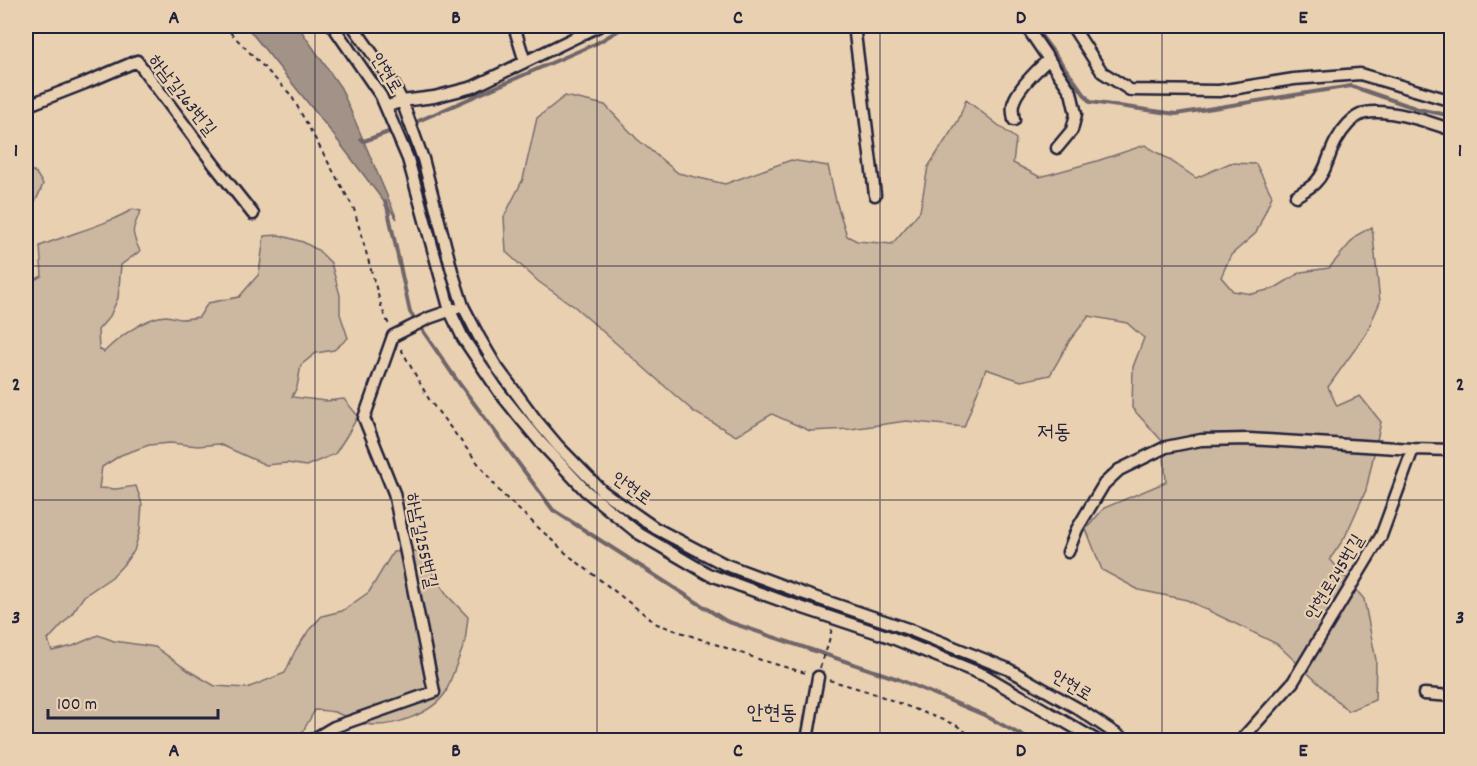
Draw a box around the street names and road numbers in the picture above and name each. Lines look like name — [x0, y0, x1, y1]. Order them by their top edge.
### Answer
street label: 안현로 — [363, 49, 407, 99]
street label: 하남길263번길 — [141, 50, 221, 142]
street label: 안현로 — [606, 467, 656, 513]
street label: 하남길255번길 — [398, 491, 442, 592]
street label: 안현로245번길 — [1301, 530, 1372, 626]
street label: 안현로 — [1046, 665, 1096, 709]

